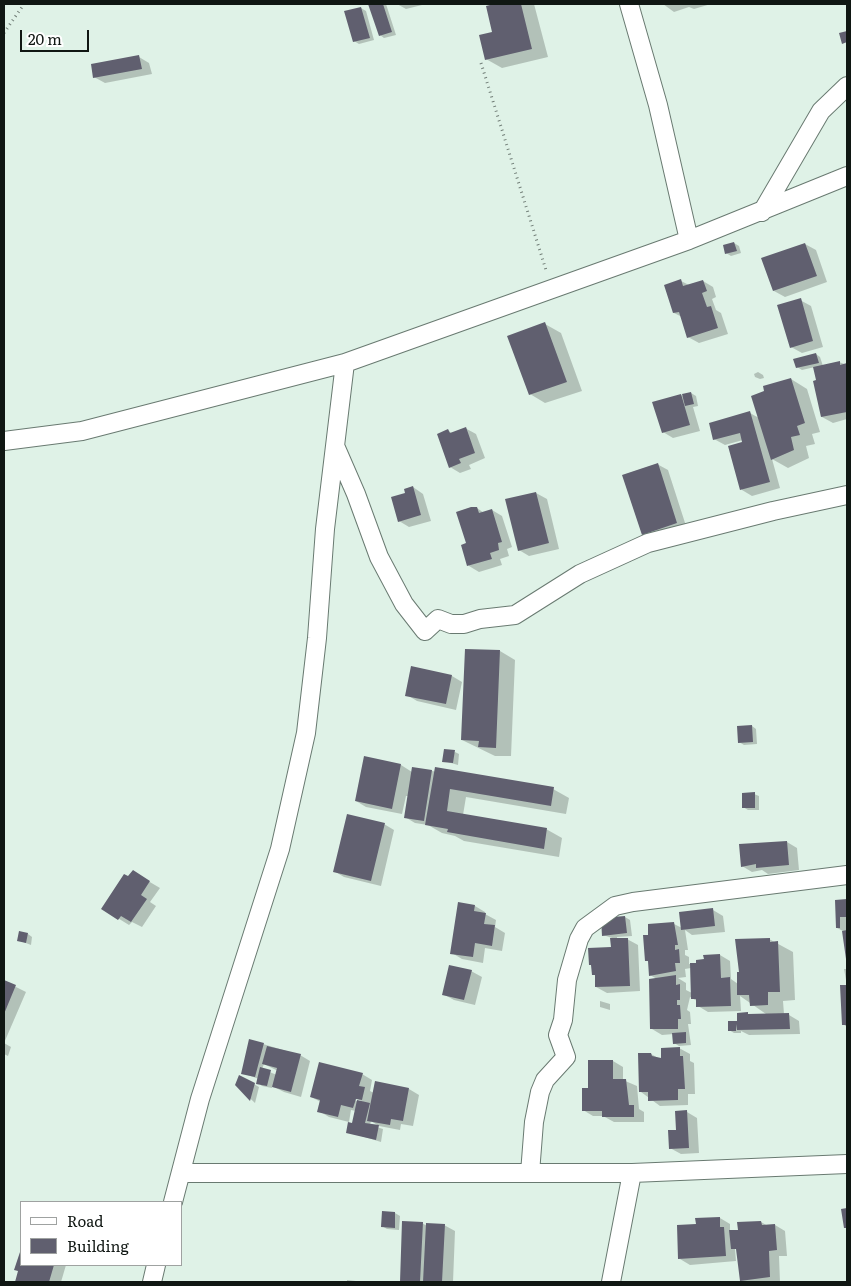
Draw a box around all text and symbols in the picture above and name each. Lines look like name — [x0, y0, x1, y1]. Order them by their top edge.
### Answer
scale bar — [22, 20, 91, 52]
text: 20 m — [28, 27, 62, 50]
legend — [20, 1201, 182, 1266]
text: Road — [67, 1209, 103, 1232]
text: Building — [67, 1234, 129, 1257]

